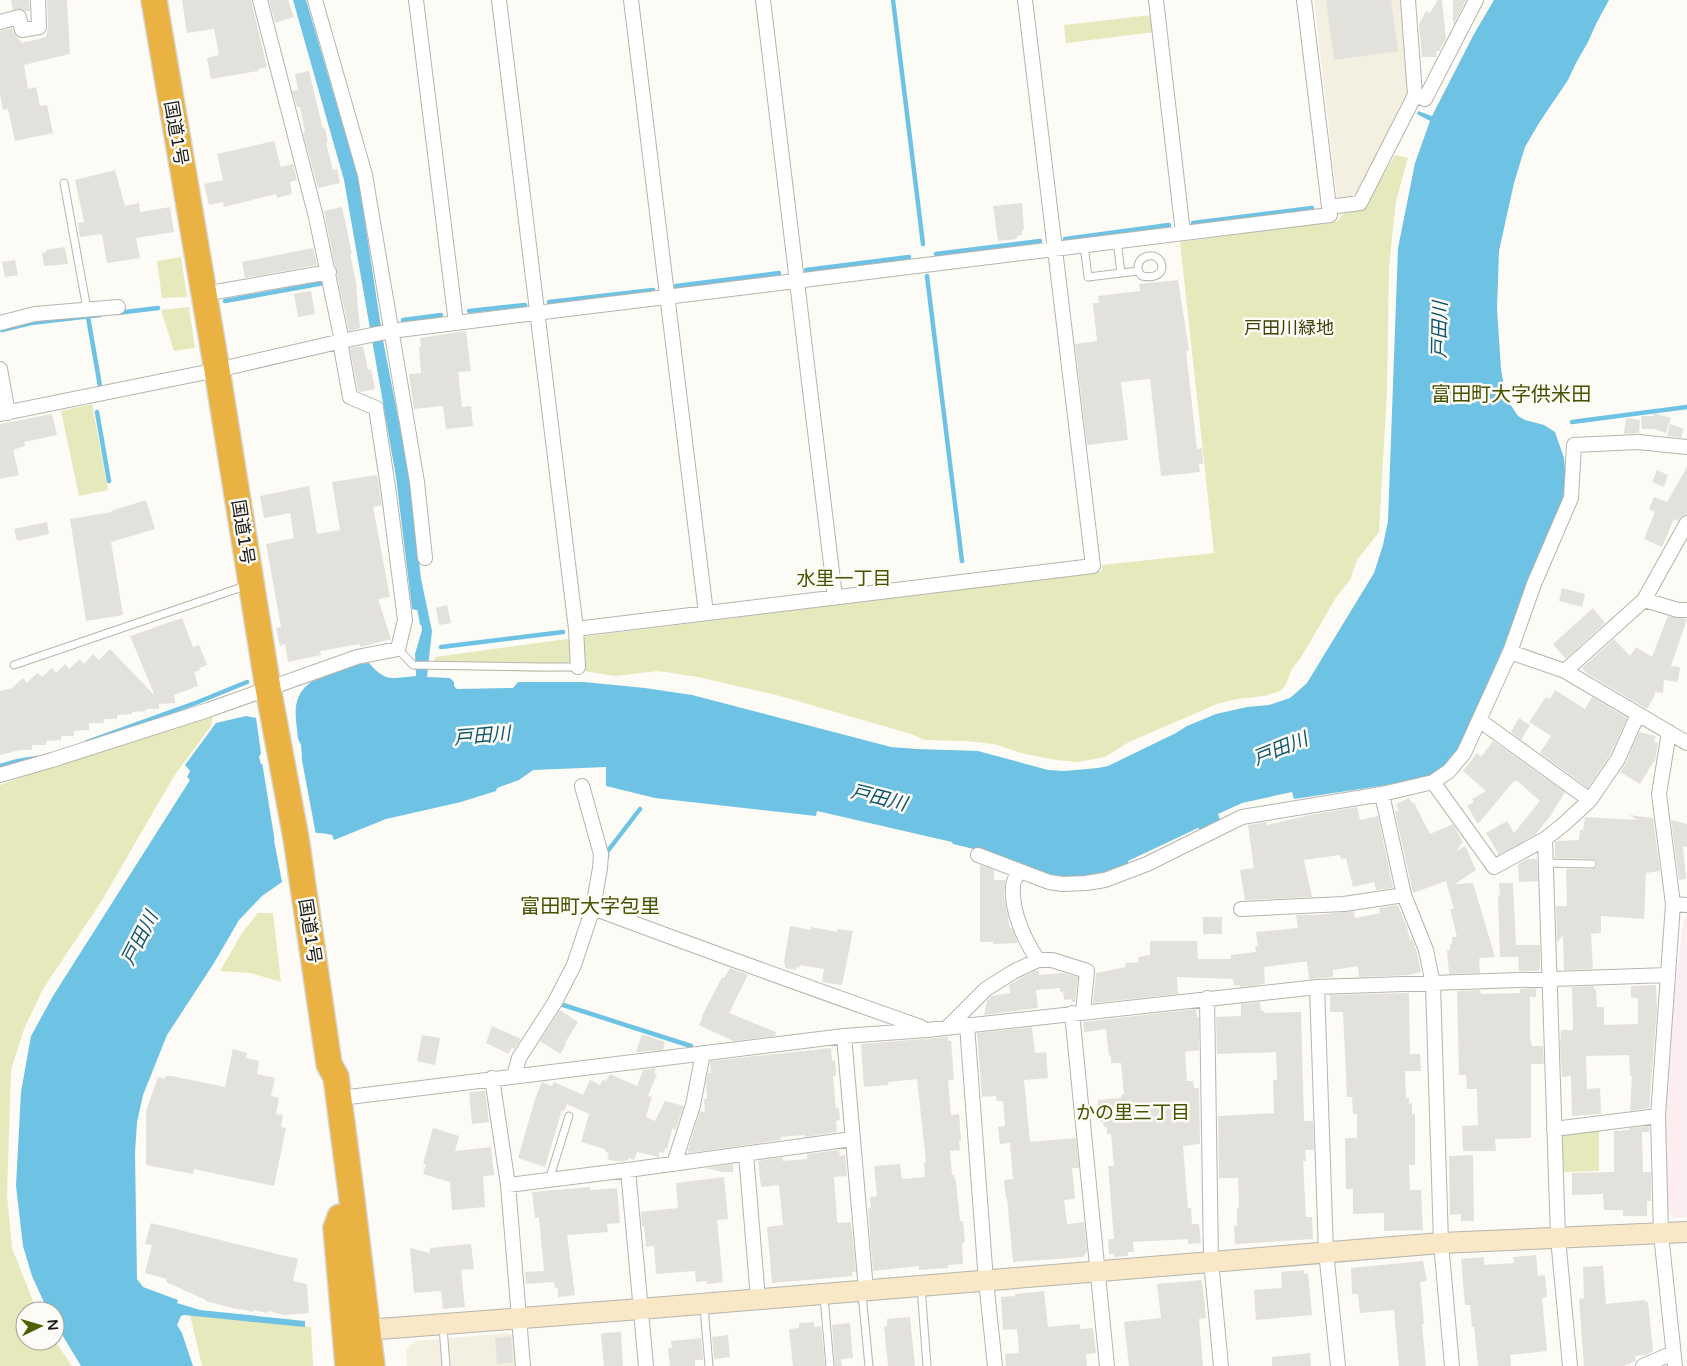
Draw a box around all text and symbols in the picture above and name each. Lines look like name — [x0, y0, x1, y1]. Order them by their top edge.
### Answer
street label: 国道1号 — [159, 99, 193, 167]
water label: 戸田川 — [1429, 299, 1452, 359]
park label: 戸田川緑地 — [1244, 317, 1334, 339]
district label: 富田町大字供米田 — [1431, 383, 1591, 407]
street label: 国道1号 — [227, 498, 259, 566]
district label: 水里一丁目 — [796, 568, 892, 590]
water label: 戸田川 — [453, 722, 513, 749]
water label: 戸田川 — [1250, 727, 1313, 770]
water label: 戸田川 — [848, 780, 911, 816]
district label: 富田町大字包里 — [520, 895, 660, 919]
street label: 国道1号 — [294, 897, 326, 965]
water label: 戸田川 — [117, 906, 164, 969]
district label: かの里三丁目 — [1076, 1102, 1190, 1124]
north arrow — [15, 1301, 65, 1351]
text: N — [43, 1319, 61, 1331]

